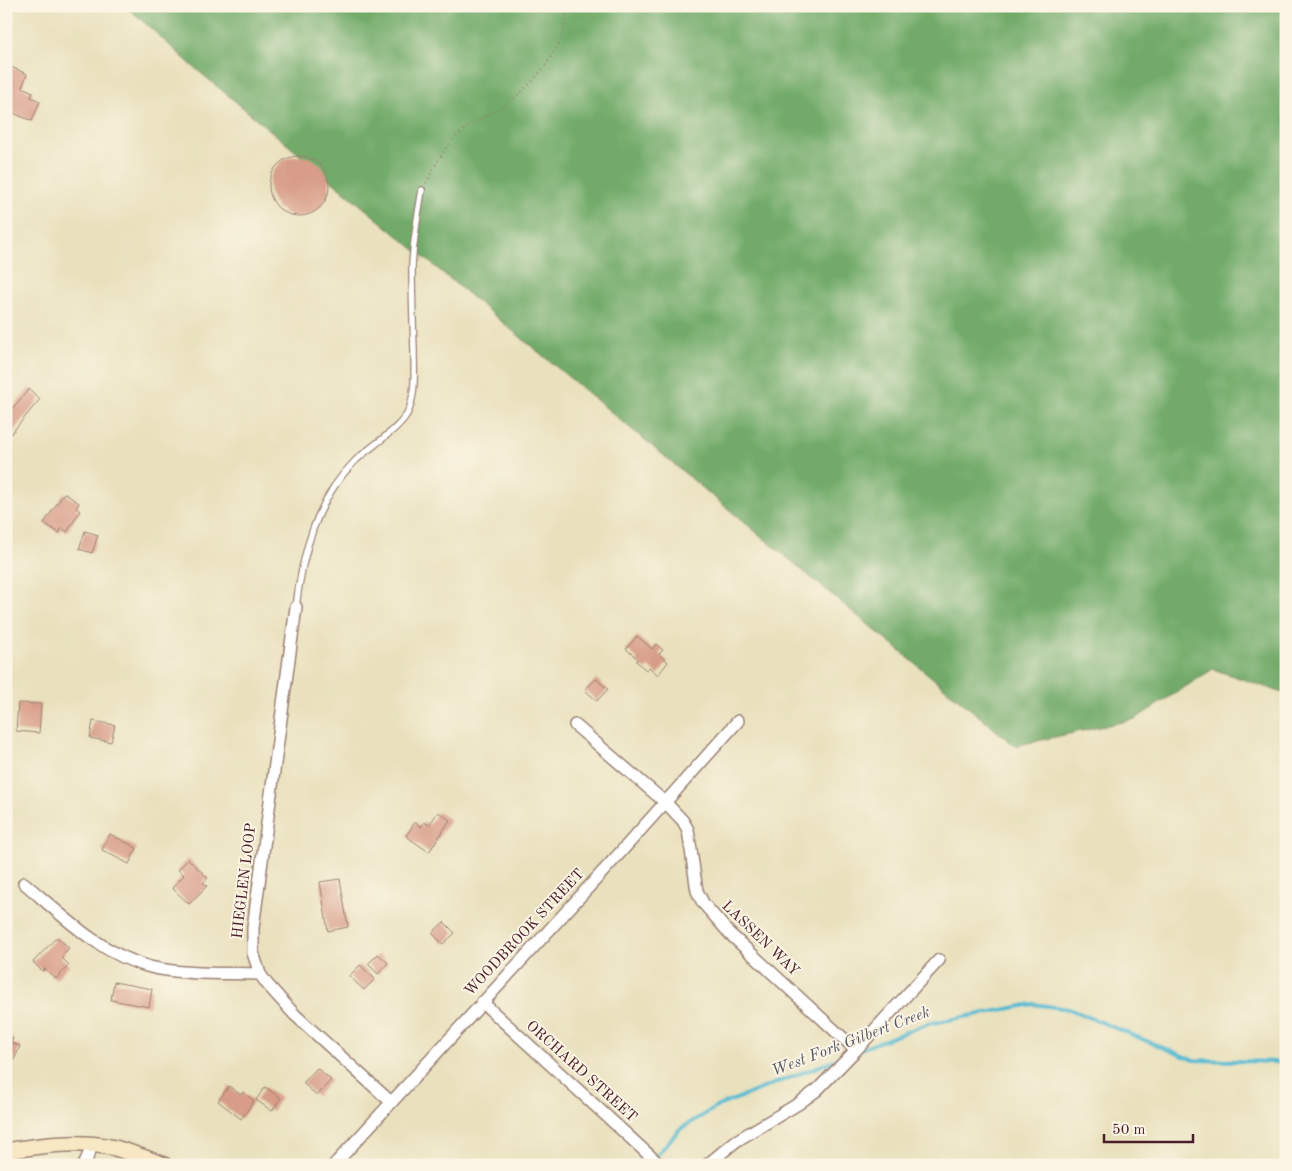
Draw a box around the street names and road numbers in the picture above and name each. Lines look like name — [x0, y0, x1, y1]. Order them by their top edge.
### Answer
street label: HIEGLEN LOOP — [230, 822, 260, 940]
street label: WOODBROOK STREET — [462, 867, 588, 999]
street label: LASSEN WAY — [719, 899, 801, 979]
street label: ORCHARD STREET — [523, 1018, 639, 1126]

